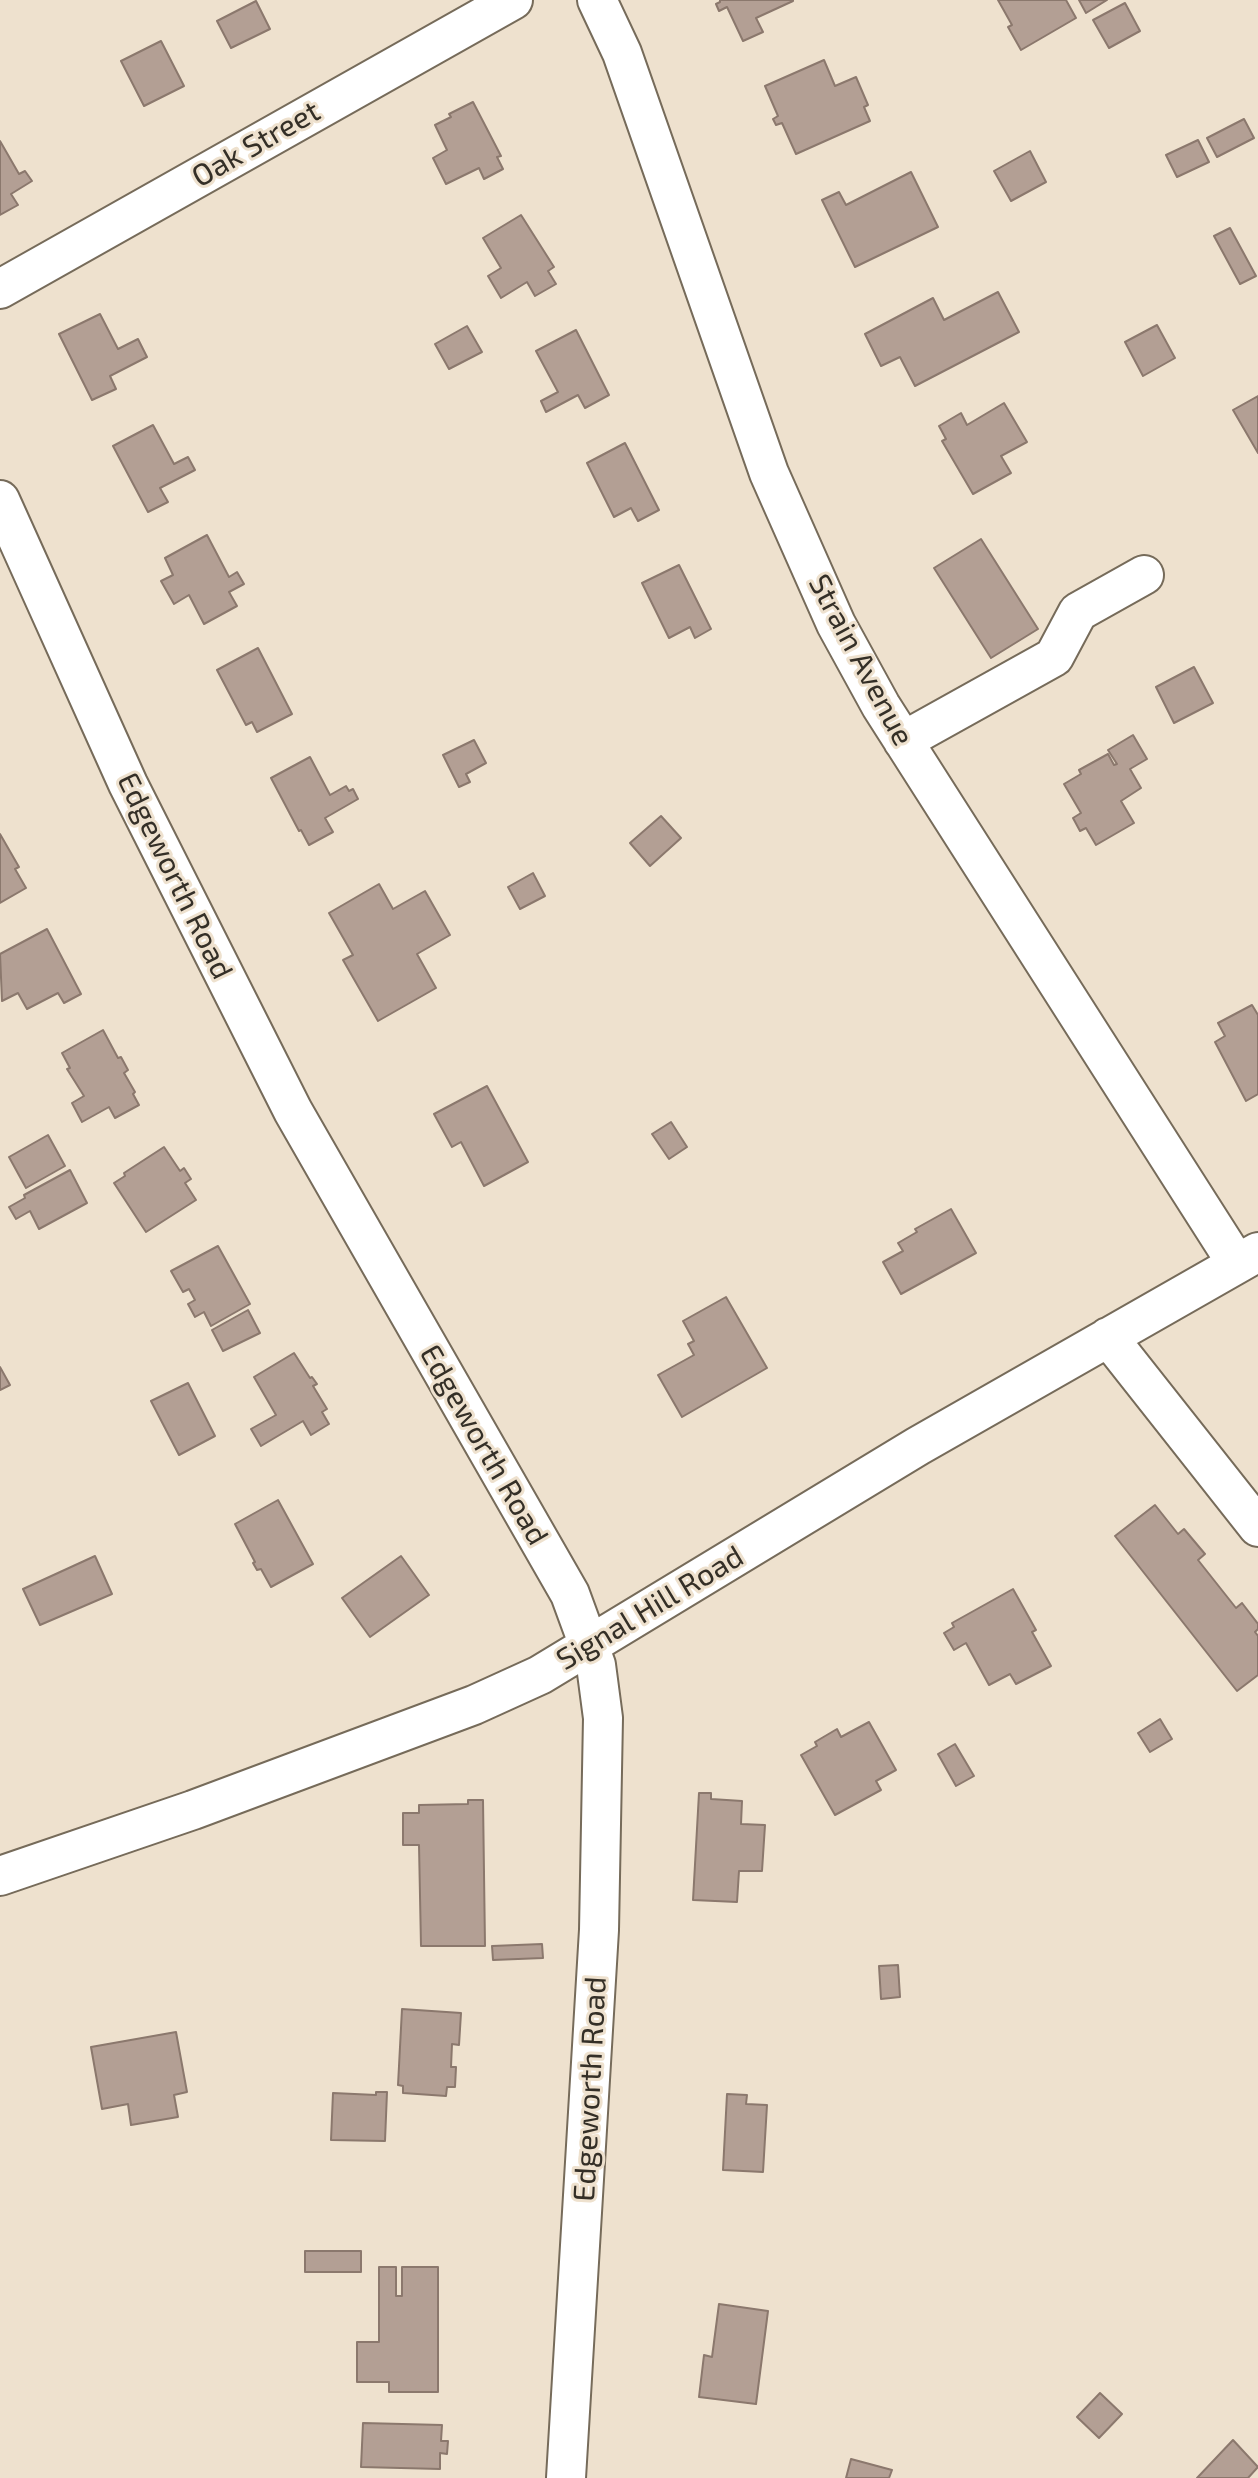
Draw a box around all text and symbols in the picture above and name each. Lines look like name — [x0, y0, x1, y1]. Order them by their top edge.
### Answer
street label: Oak Street — [186, 93, 326, 195]
street label: Strain Avenue — [801, 568, 921, 752]
street label: Edgeworth Road — [109, 767, 241, 985]
street label: Edgeworth Road — [412, 1339, 556, 1551]
street label: Signal Hill Road — [550, 1538, 750, 1678]
street label: Edgeworth Road — [566, 1976, 614, 2202]

